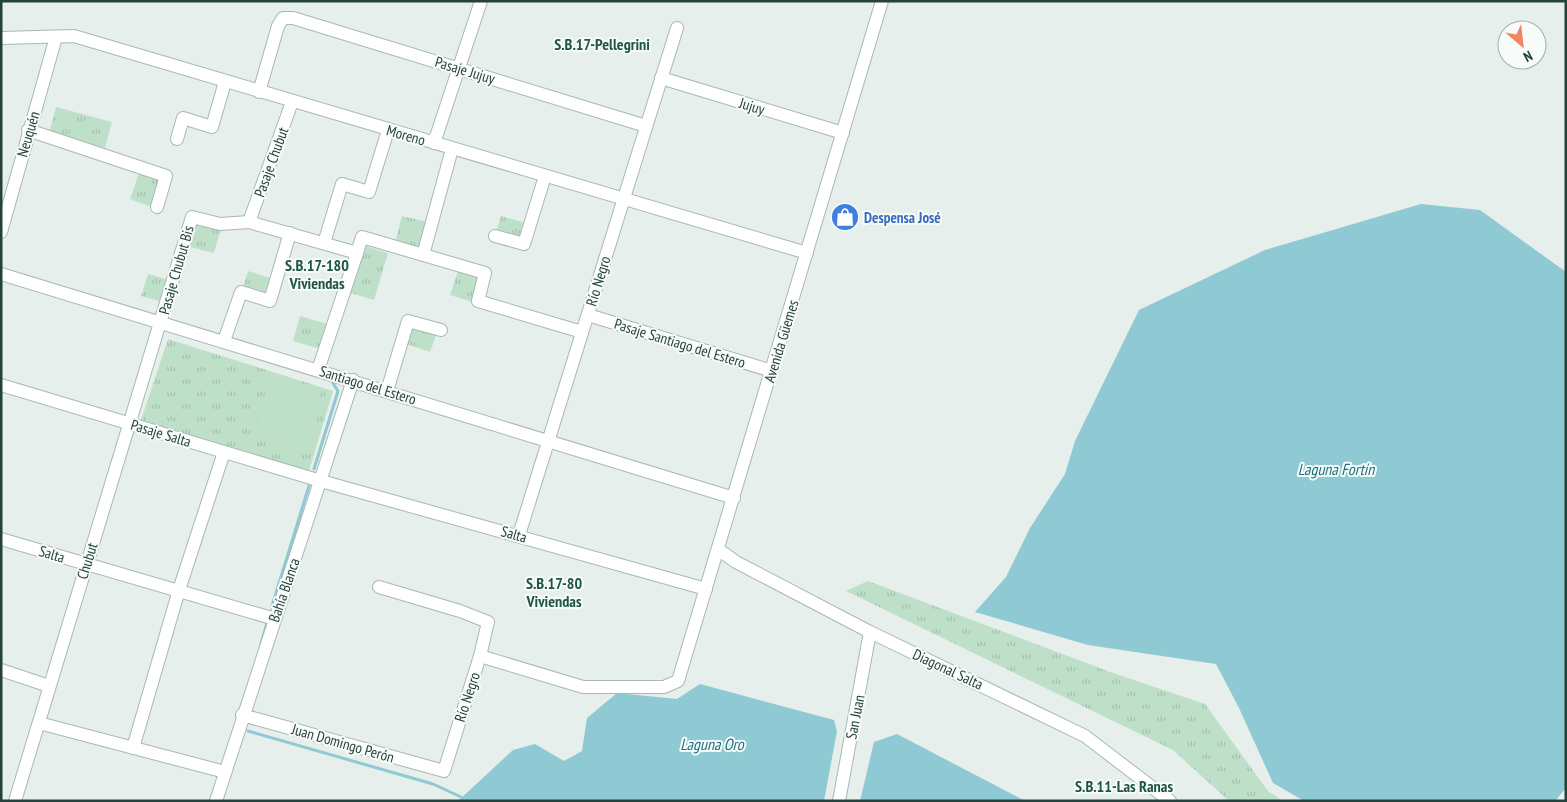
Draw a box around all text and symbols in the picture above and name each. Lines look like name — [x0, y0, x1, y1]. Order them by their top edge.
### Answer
north arrow — [1497, 20, 1547, 70]
district label: S.B.17-Pellegrini — [554, 34, 650, 54]
text: N — [1521, 47, 1536, 66]
street label: Pasaje Jujuy — [433, 52, 498, 88]
street label: Jujuy — [736, 93, 767, 119]
street label: Neuquén — [12, 109, 44, 159]
street label: Moreno — [384, 120, 428, 150]
street label: Pasaje Chubut — [250, 124, 292, 200]
shop icon: Despensa José — [830, 202, 860, 232]
place label: Despensa José — [864, 208, 941, 227]
street label: Pasaje Chubut Bis — [154, 223, 198, 317]
street label: Río Negro — [581, 254, 615, 308]
district label: S.B.17-180 Viviendas — [285, 255, 349, 293]
street label: Avenida Güemes — [759, 297, 803, 385]
street label: Pasaje Santiago del Estero — [612, 314, 748, 372]
street label: Santiago del Estero — [317, 361, 419, 409]
street label: Pasaje Salta — [129, 415, 193, 451]
water label: Laguna Fortín — [1298, 459, 1375, 479]
street label: Salta — [499, 521, 529, 547]
street label: Chubut — [72, 540, 102, 582]
street label: Salta — [37, 541, 67, 567]
street label: Bahía Blanca — [264, 555, 304, 625]
district label: S.B.17-80 Viviendas — [526, 573, 582, 611]
street label: Diagonal Salta — [910, 644, 986, 694]
street label: Río Negro — [450, 670, 484, 724]
street label: San Juan — [841, 693, 869, 741]
street label: Juan Domingo Perón — [289, 719, 396, 767]
water label: Laguna Oro — [680, 734, 745, 754]
district label: S.B.11-Las Ranas — [1075, 776, 1173, 796]

